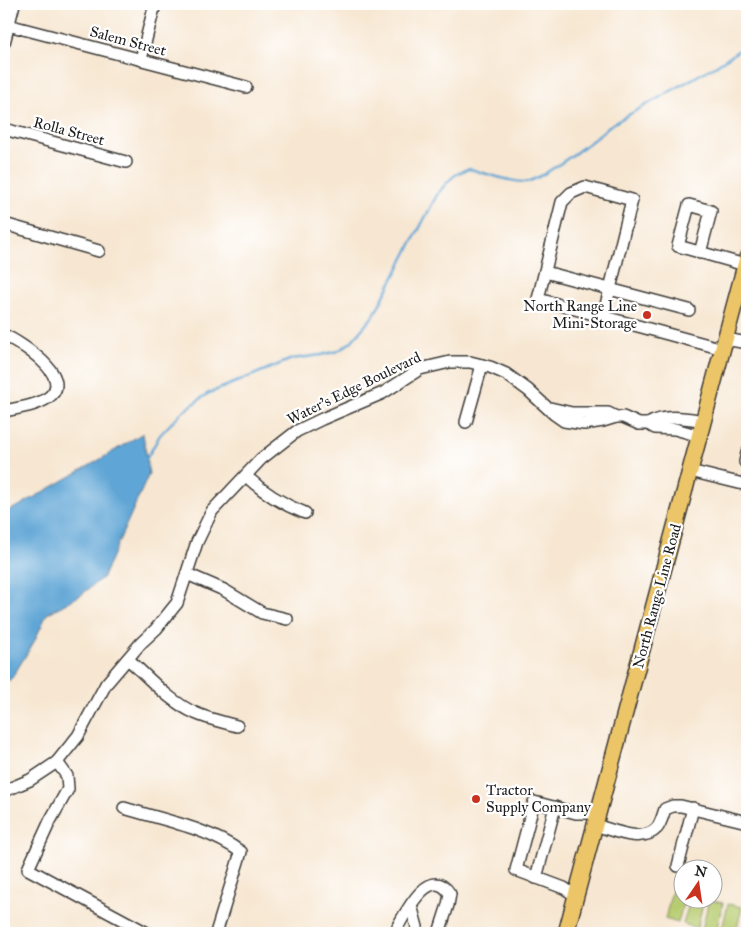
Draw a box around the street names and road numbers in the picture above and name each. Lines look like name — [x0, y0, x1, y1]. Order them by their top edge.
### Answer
street label: Salem Street — [88, 22, 169, 60]
street label: Rolla Street — [31, 113, 107, 149]
street label: Water's Edge Boulevard — [284, 348, 424, 428]
street label: North Range Line Road — [629, 521, 685, 670]

